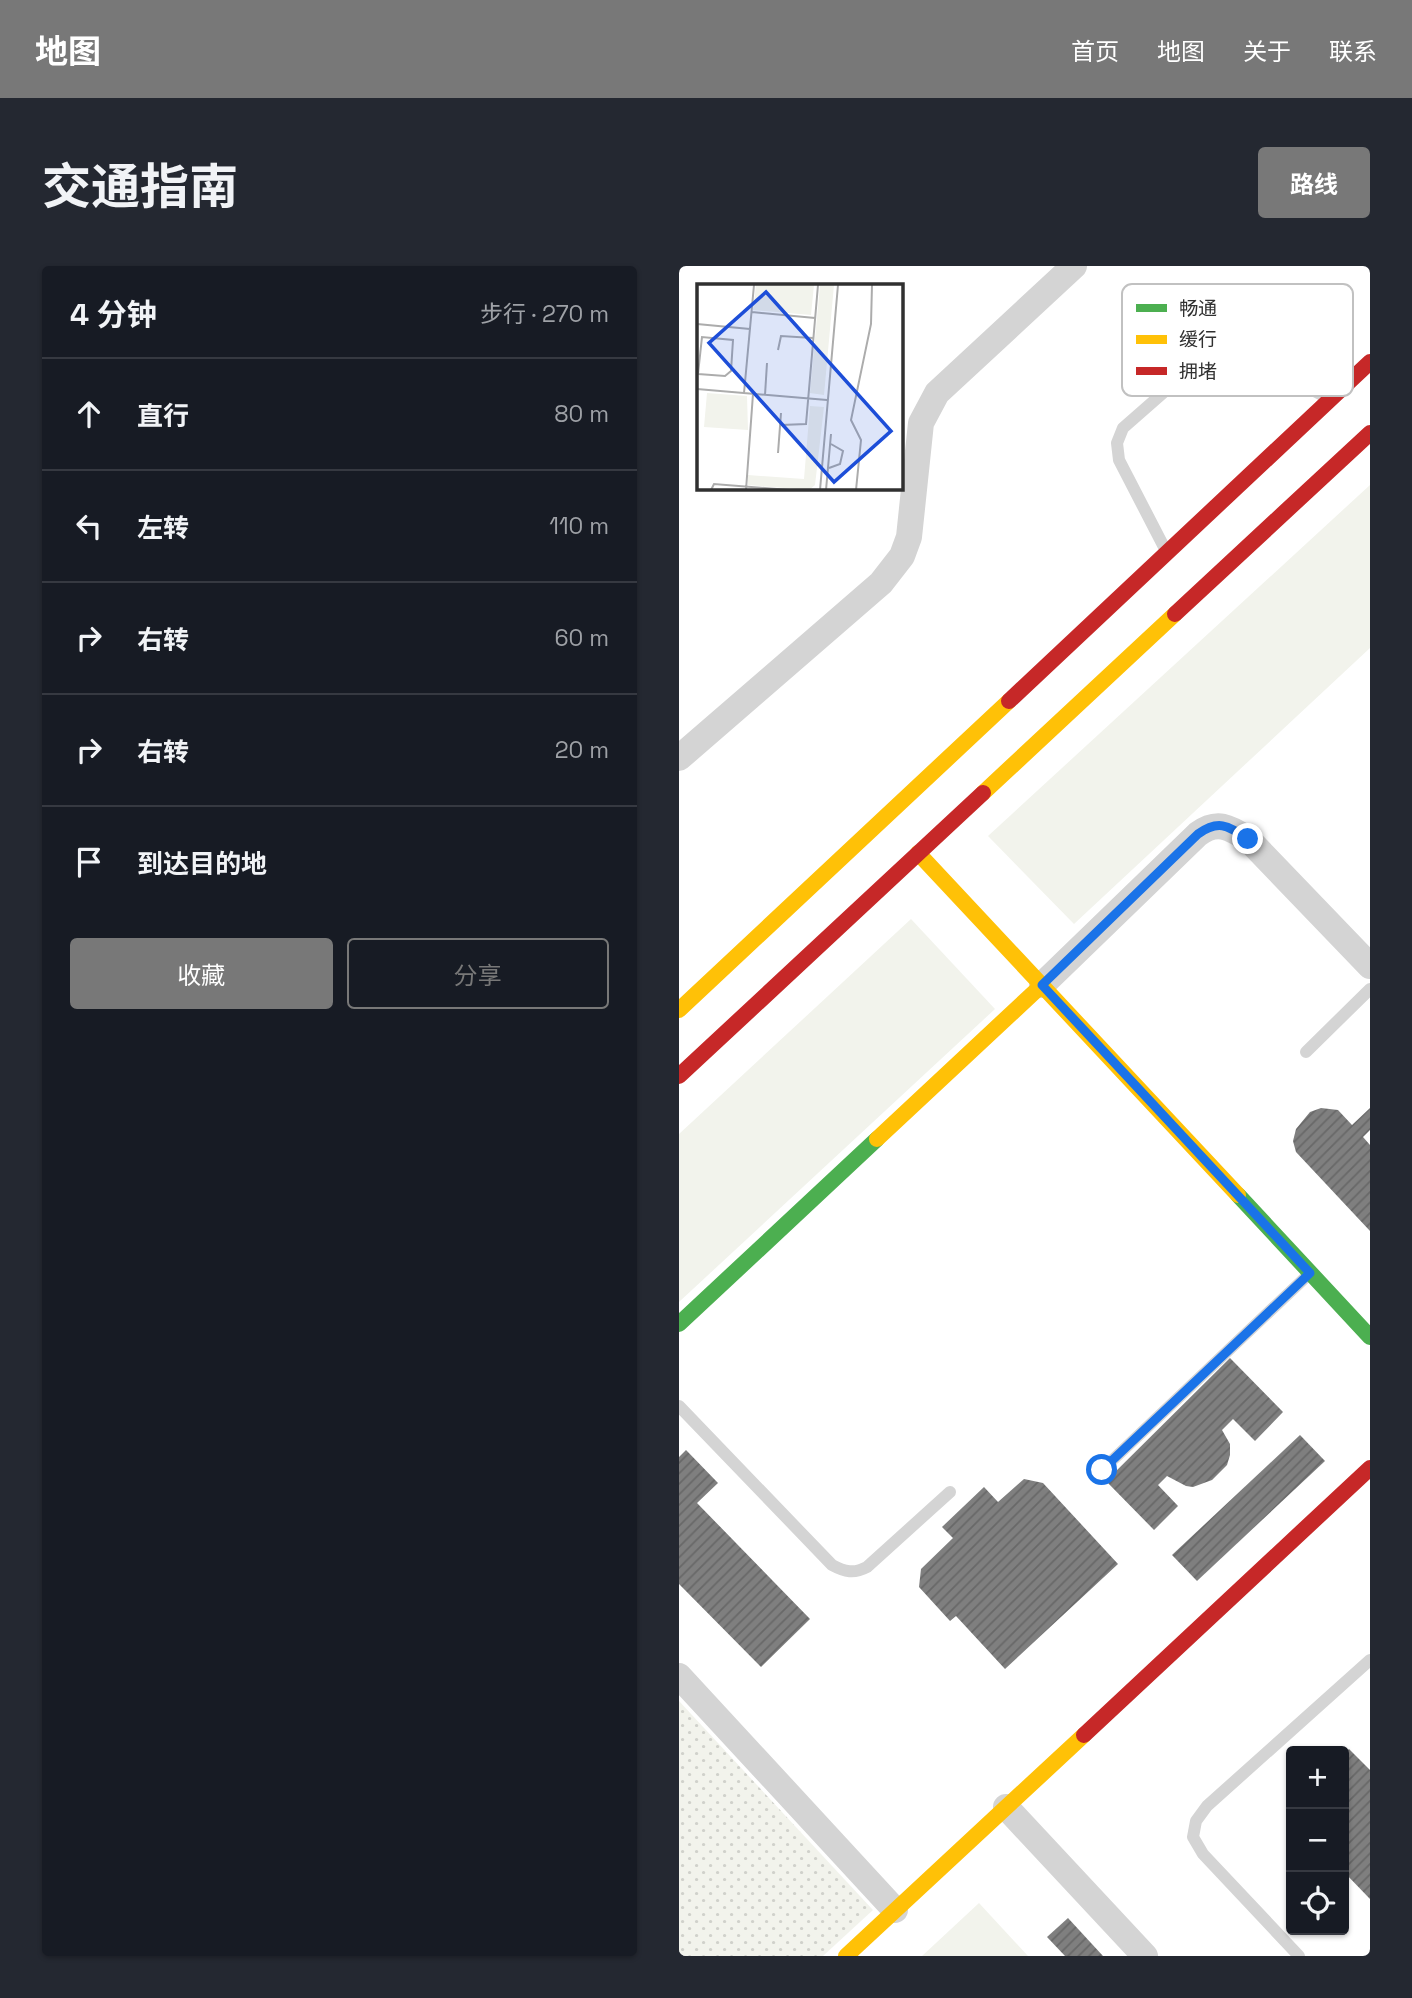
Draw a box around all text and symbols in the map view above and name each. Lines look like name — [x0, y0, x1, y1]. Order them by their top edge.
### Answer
text: 地图 — [35, 31, 101, 73]
text: 首页 — [1071, 36, 1119, 67]
text: 地图 — [1157, 36, 1205, 67]
text: 关于 — [1243, 36, 1291, 67]
text: 联系 — [1329, 36, 1377, 67]
button: 路线 — [1258, 147, 1370, 218]
text: 交通指南 — [42, 156, 238, 218]
inset map — [697, 284, 903, 490]
legend — [1122, 284, 1353, 396]
text: 4 分钟 — [70, 295, 157, 334]
text: 畅通 — [1179, 296, 1217, 321]
text: 步行 · 270 m — [480, 299, 609, 329]
text: 缓行 — [1179, 327, 1217, 352]
text: 拥堵 — [1179, 359, 1217, 384]
icon: ahead — [70, 395, 108, 433]
text: 直行 — [137, 399, 189, 433]
text: 80 m — [554, 399, 609, 429]
icon: left — [70, 507, 108, 545]
text: 左转 — [137, 511, 189, 545]
text: 110 m — [549, 511, 609, 541]
icon: right — [70, 619, 108, 657]
text: 右转 — [137, 623, 189, 657]
text: 60 m — [554, 623, 609, 653]
icon: right — [70, 731, 108, 769]
text: 右转 — [137, 735, 189, 769]
text: 20 m — [555, 735, 609, 765]
route end — [1232, 823, 1263, 854]
icon: arrive — [70, 843, 108, 881]
text: 到达目的地 — [137, 847, 267, 881]
button: 收藏 — [70, 938, 333, 1009]
button: 分享 — [347, 938, 609, 1009]
route start — [1086, 1454, 1117, 1485]
map controls — [1286, 1746, 1349, 1935]
button: + — [1286, 1746, 1349, 1809]
button: − — [1286, 1809, 1349, 1872]
button: locate — [1286, 1872, 1349, 1935]

